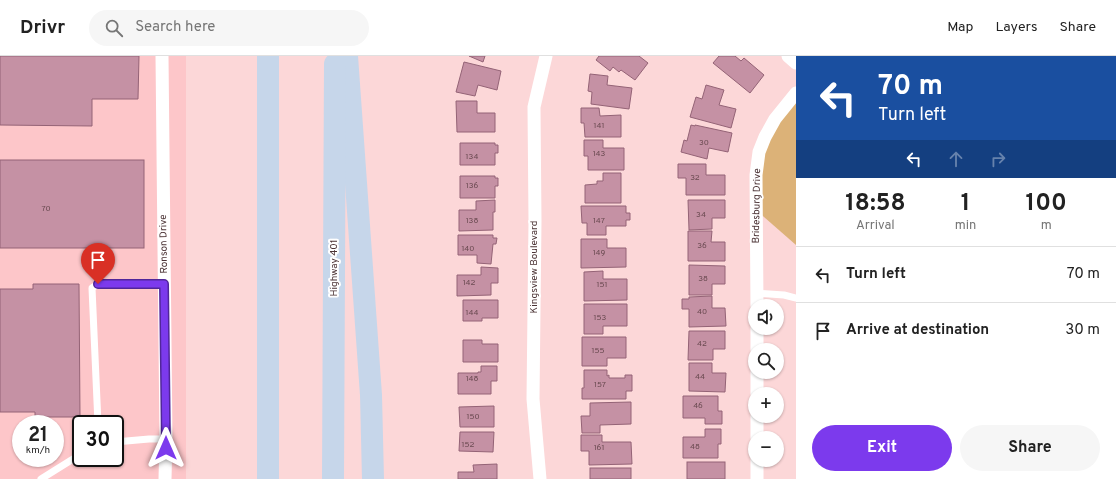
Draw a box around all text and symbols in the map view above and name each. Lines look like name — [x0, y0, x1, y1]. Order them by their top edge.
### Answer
search box — [89, 10, 369, 46]
text: Drivr — [20, 16, 65, 40]
icon: search — [103, 17, 125, 39]
text: Search here — [135, 18, 215, 37]
text: Map — [947, 19, 973, 36]
text: Layers — [995, 19, 1037, 36]
text: Share — [1059, 19, 1096, 36]
text: 70 m — [878, 69, 943, 105]
icon: left — [812, 72, 864, 124]
text: Turn left — [878, 104, 946, 127]
house number: 141 — [594, 121, 604, 131]
house number: 30 — [699, 138, 709, 148]
icon: left — [903, 148, 925, 170]
icon: ahead — [945, 148, 967, 170]
icon: right — [987, 148, 1009, 170]
house number: 143 — [593, 149, 605, 159]
house number: 134 — [466, 152, 478, 162]
street label: Bridesburg Drive — [750, 168, 764, 244]
house number: 32 — [690, 173, 700, 183]
house number: 136 — [466, 181, 479, 191]
text: 18:58 — [845, 189, 906, 219]
text: 1 — [961, 189, 970, 219]
text: 100 — [1026, 189, 1067, 219]
house number: 70 — [41, 204, 51, 214]
house number: 34 — [696, 210, 706, 220]
street label: Ronson Drive — [157, 214, 171, 274]
house number: 138 — [466, 216, 478, 226]
house number: 147 — [593, 216, 605, 226]
text: Arrival — [856, 218, 895, 234]
text: min — [955, 218, 976, 234]
text: m — [1041, 218, 1052, 234]
street label: Kingsview Boulevard — [528, 221, 541, 313]
street label: Highway 401 — [328, 240, 341, 297]
house number: 36 — [697, 241, 707, 251]
pin — [81, 243, 115, 284]
house number: 140 — [462, 244, 474, 254]
house number: 149 — [593, 248, 605, 258]
icon: arrive — [87, 249, 109, 271]
icon: left — [812, 264, 834, 286]
text: Turn left — [846, 265, 906, 284]
text: 70 m — [1067, 265, 1100, 284]
house number: 38 — [698, 274, 708, 284]
house number: 142 — [463, 278, 475, 288]
house number: 151 — [597, 280, 607, 290]
map controls — [748, 299, 784, 467]
button: sound — [748, 299, 784, 335]
house number: 40 — [697, 307, 707, 317]
house number: 144 — [466, 308, 478, 318]
house number: 153 — [594, 313, 607, 323]
icon: arrive — [812, 320, 834, 342]
text: Arrive at destination — [846, 321, 989, 340]
text: 30 m — [1065, 321, 1100, 340]
house number: 42 — [697, 339, 707, 349]
button: search — [748, 343, 784, 379]
house number: 155 — [592, 346, 604, 356]
house number: 44 — [695, 372, 705, 382]
house number: 148 — [466, 374, 478, 384]
house number: 157 — [594, 380, 606, 390]
button: + — [748, 387, 784, 423]
house number: 46 — [693, 401, 703, 411]
house number: 150 — [466, 412, 480, 422]
speed limit sign: 30 — [72, 415, 124, 467]
text: 21 — [28, 423, 48, 449]
button: Exit — [812, 425, 952, 471]
button: Share — [960, 425, 1100, 471]
position arrow — [145, 427, 187, 469]
button: − — [748, 431, 784, 467]
house number: 152 — [462, 440, 475, 450]
house number: 48 — [690, 442, 700, 452]
house number: 161 — [594, 443, 604, 453]
text: km/h — [26, 444, 50, 457]

